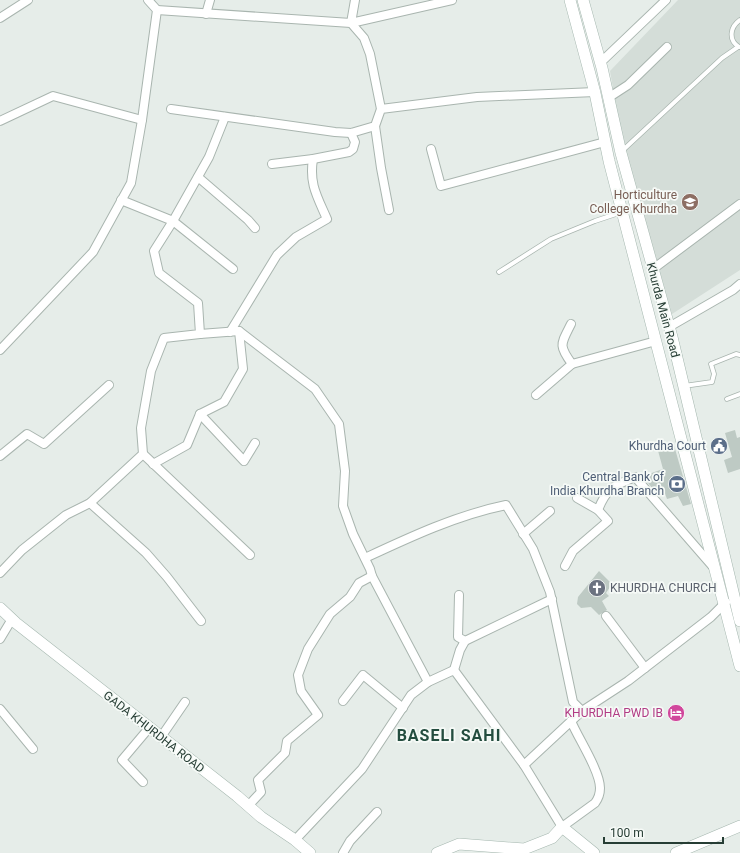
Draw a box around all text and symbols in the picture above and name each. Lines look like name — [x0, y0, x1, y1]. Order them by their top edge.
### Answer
place label: Horticulture College Khurdha — [589, 188, 677, 216]
school or university icon: Horticulture College Khurdha — [680, 192, 700, 212]
street label: Khurda Main Road — [644, 261, 682, 359]
public building icon: Khurdha Court — [709, 436, 729, 456]
place label: Khurdha Court — [629, 439, 706, 453]
place label: Central Bank of India Khurdha Branch — [550, 470, 665, 498]
bank icon: Central Bank of India Khurdha Branch — [667, 474, 687, 494]
church icon: KHURDHA CHURCH — [587, 578, 607, 598]
place label: KHURDHA CHURCH — [610, 581, 717, 595]
street label: GADA KHURDHA ROAD — [101, 688, 207, 776]
hotel icon: KHURDHA PWD IB — [666, 703, 686, 723]
place label: KHURDHA PWD IB — [565, 706, 663, 720]
district label: BASELI SAHI — [397, 726, 501, 745]
scale bar — [604, 819, 723, 845]
text: 100 m — [610, 826, 644, 840]

